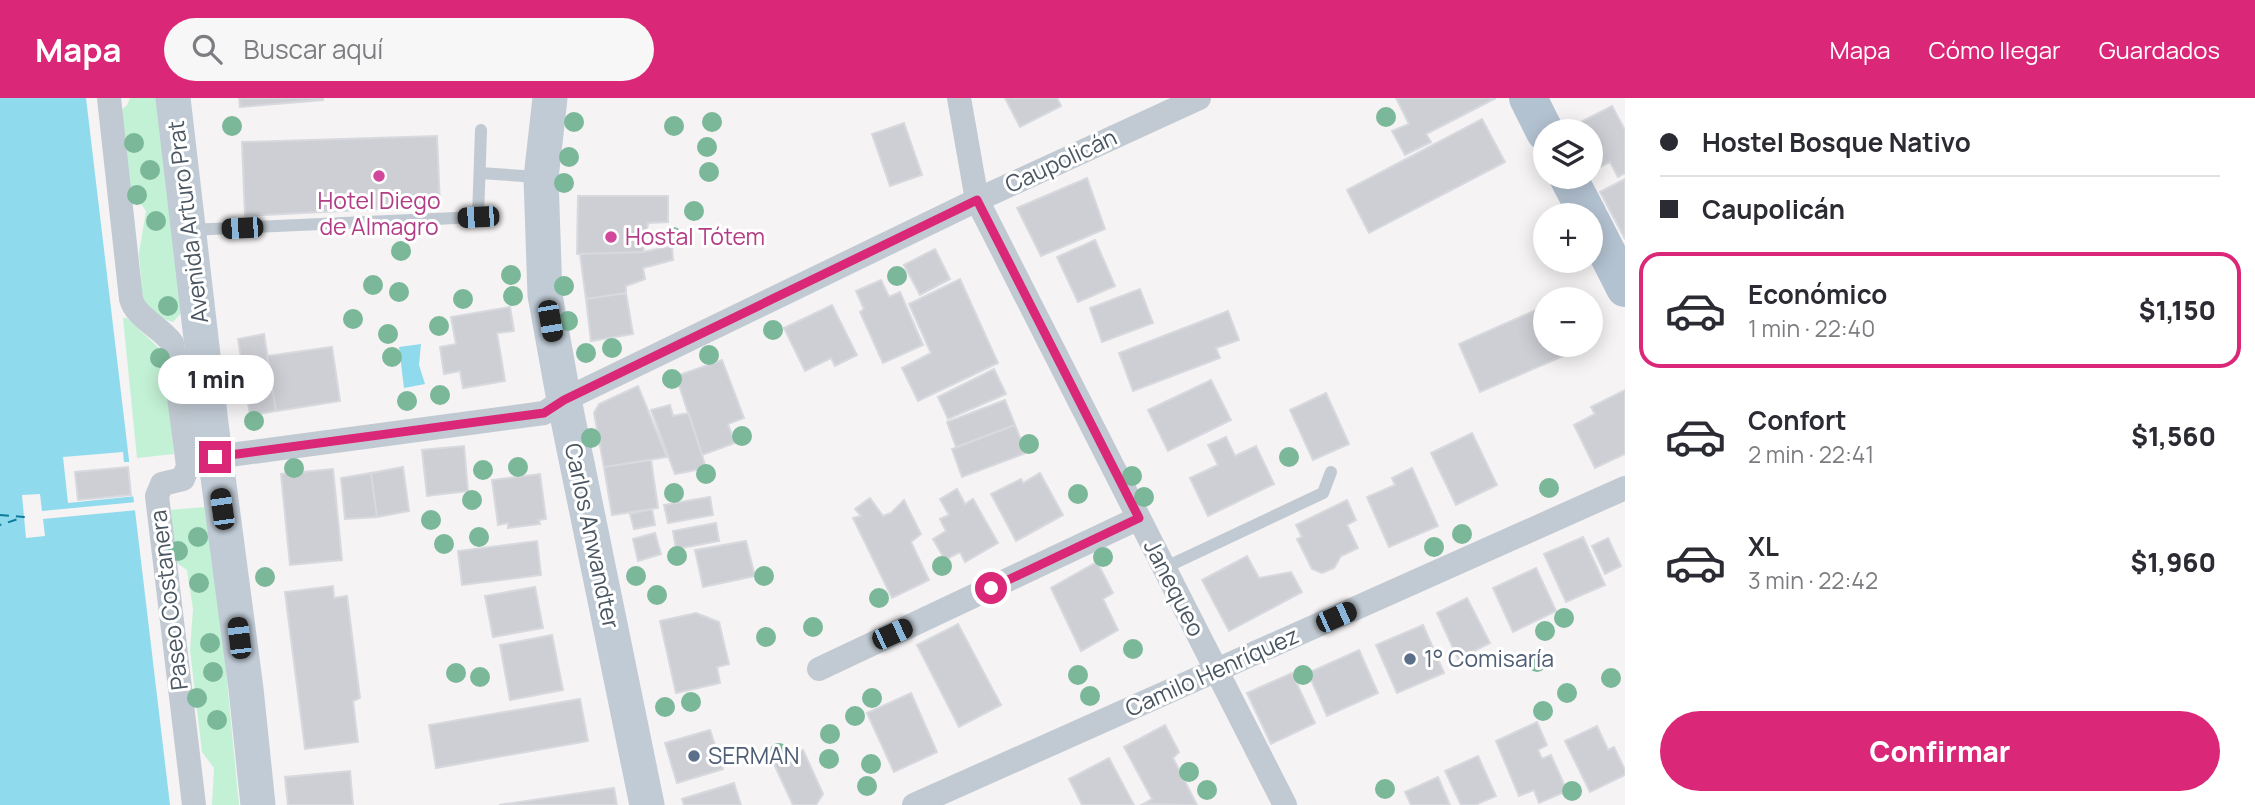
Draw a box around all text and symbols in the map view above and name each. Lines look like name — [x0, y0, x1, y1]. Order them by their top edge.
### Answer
search box — [164, 18, 654, 81]
text: Mapa — [35, 27, 122, 72]
icon: search — [188, 30, 226, 68]
text: Buscar aquí — [244, 31, 383, 67]
text: Mapa — [1830, 33, 1891, 66]
text: Cómo llegar — [1929, 33, 2061, 66]
text: Guardados — [2099, 33, 2220, 66]
street label: Avenida Arturo Prat — [159, 119, 215, 325]
map controls — [1533, 119, 1603, 357]
button: layers — [1533, 119, 1603, 189]
street label: Caupolicán — [999, 120, 1122, 200]
text: Hostel Bosque Nativo — [1702, 124, 1971, 160]
marker: Hotel Diego de Almagro — [371, 168, 387, 184]
place label: Hotel Diego de Almagro — [318, 184, 441, 242]
text: Caupolicán — [1702, 191, 1845, 227]
button: + — [1533, 203, 1603, 273]
car — [457, 205, 500, 229]
car — [221, 216, 264, 240]
place label: Hostal Tótem — [625, 220, 765, 252]
marker: Hostal Tótem — [603, 229, 619, 245]
text: Económico — [1748, 276, 1887, 312]
icon: car — [1664, 279, 1727, 342]
button: − — [1533, 287, 1603, 357]
text: $1,150 — [2139, 292, 2216, 328]
car — [537, 298, 564, 344]
text: 1 min · 22:40 — [1748, 312, 1875, 344]
callout: 1 min — [157, 356, 273, 404]
text: 1 min — [187, 363, 245, 395]
text: Confort — [1748, 402, 1847, 438]
icon: car — [1664, 405, 1727, 468]
text: $1,560 — [2131, 418, 2216, 454]
text: 2 min · 22:41 — [1748, 438, 1874, 470]
street label: Carlos Anwandter — [558, 440, 628, 631]
route end — [199, 441, 231, 473]
car — [209, 487, 236, 531]
street label: Paseo Costanera — [141, 508, 195, 692]
text: XL — [1748, 528, 1779, 564]
icon: car — [1664, 531, 1727, 594]
street label: Janequeo — [1137, 534, 1213, 642]
text: $1,960 — [2130, 544, 2216, 580]
text: 3 min · 22:42 — [1748, 564, 1878, 596]
route start — [975, 572, 1007, 604]
car — [1313, 599, 1360, 635]
car — [227, 616, 252, 660]
car — [869, 616, 916, 652]
street label: Camilo Henríquez — [1120, 618, 1303, 724]
place label: 1° Comisaría — [1424, 642, 1554, 674]
marker: 1° Comisaría — [1402, 651, 1418, 667]
button: Confirmar — [1660, 711, 2220, 791]
place label: SERMAN — [708, 739, 799, 771]
marker: SERMAN — [686, 748, 702, 764]

